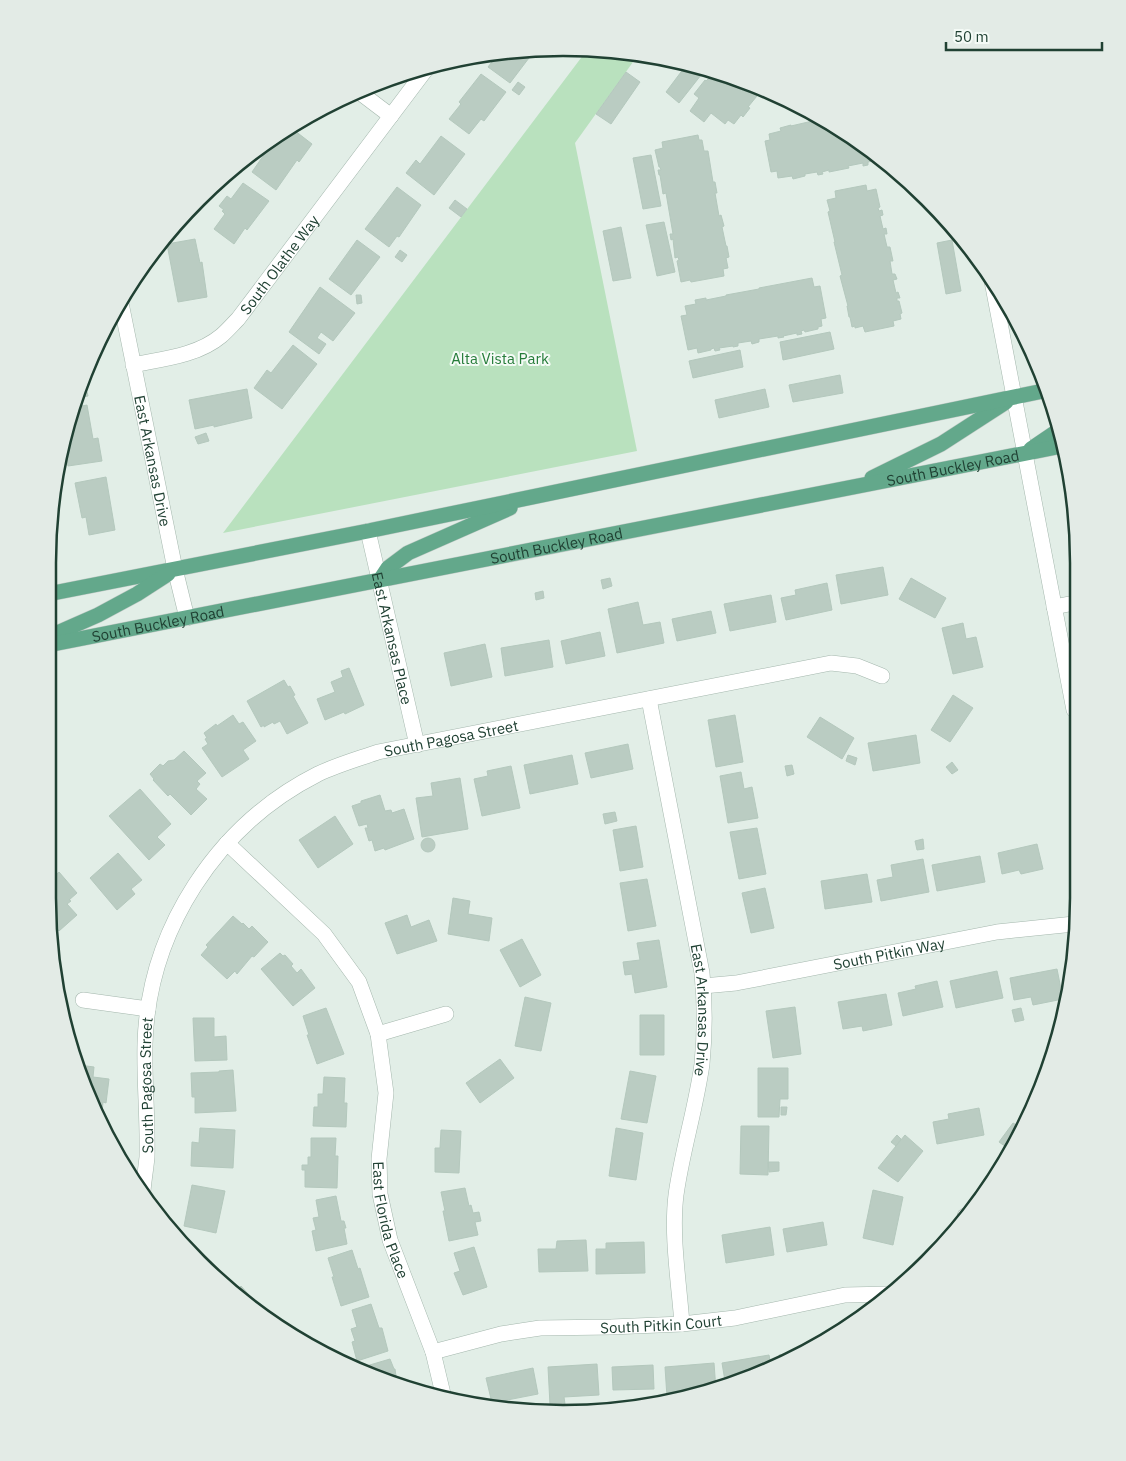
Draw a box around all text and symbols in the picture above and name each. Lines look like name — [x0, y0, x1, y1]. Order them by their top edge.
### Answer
scale bar — [946, 20, 1102, 52]
text: 50 m — [954, 27, 989, 46]
street label: South Olathe Way — [235, 210, 323, 318]
park label: Alta Vista Park — [451, 349, 549, 368]
street label: East Arkansas Drive — [130, 394, 176, 528]
street label: South Buckley Road — [885, 445, 1021, 490]
street label: South Buckley Road — [488, 523, 624, 568]
street label: East Arkansas Place — [368, 570, 417, 706]
street label: South Buckley Road — [90, 601, 226, 646]
street label: South Pagosa Street — [382, 715, 520, 760]
street label: South Pitkin Way — [831, 933, 947, 973]
street label: East Arkansas Drive — [687, 942, 714, 1078]
street label: South Pagosa Street — [135, 1016, 157, 1153]
street label: East Florida Place — [370, 1161, 413, 1281]
street label: South Pitkin Court — [600, 1310, 723, 1337]

